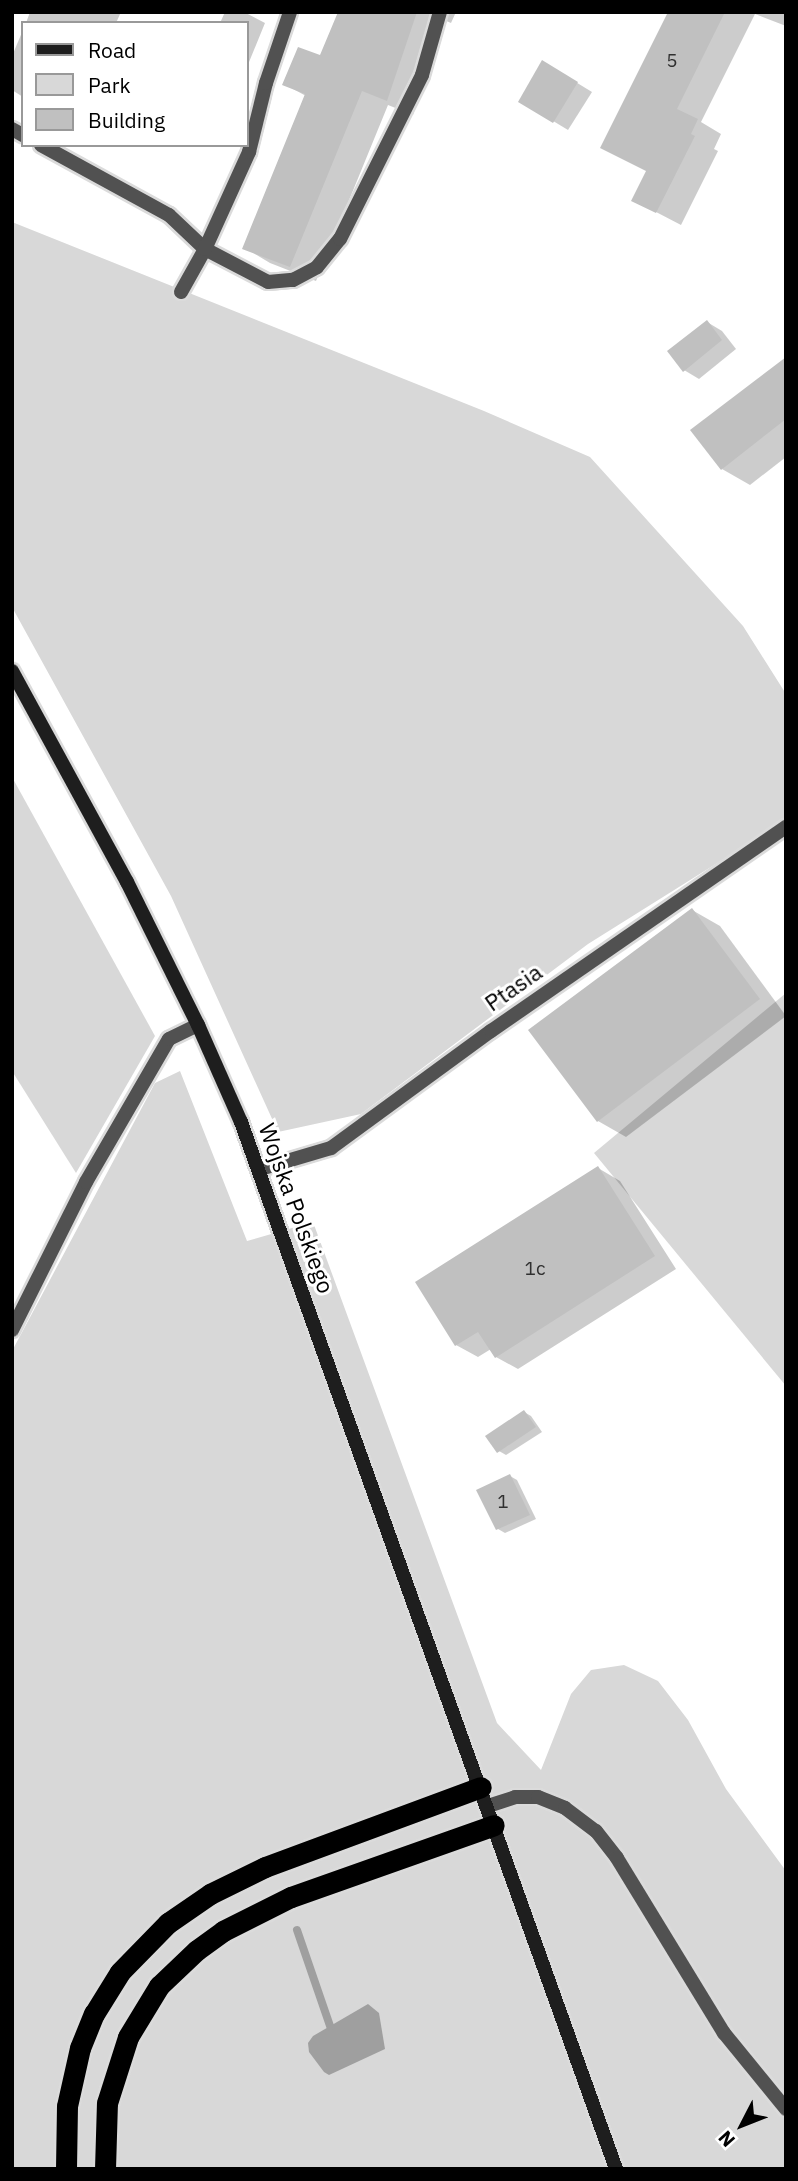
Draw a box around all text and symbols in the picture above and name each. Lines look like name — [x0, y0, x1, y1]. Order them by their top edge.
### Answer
legend — [21, 21, 248, 147]
text: Road — [88, 36, 136, 64]
house number: 5 — [666, 50, 678, 72]
text: Park — [88, 71, 131, 99]
text: Building — [88, 106, 165, 134]
street label: Ptasia — [479, 957, 547, 1017]
street label: Wojska Polskiego — [253, 1119, 341, 1297]
house number: 1c — [525, 1258, 545, 1280]
house number: 1 — [497, 1491, 509, 1513]
north arrow — [707, 2090, 777, 2160]
text: N — [713, 2126, 740, 2152]

